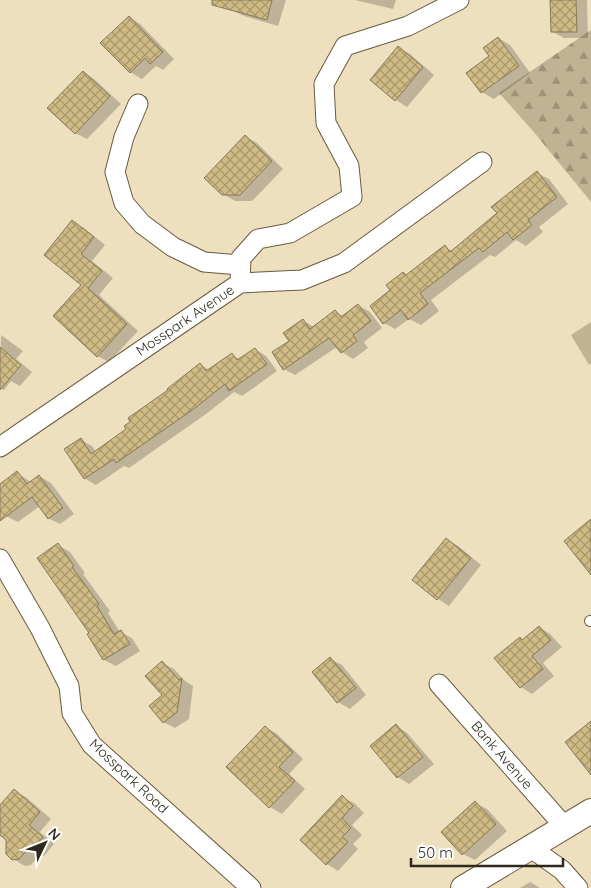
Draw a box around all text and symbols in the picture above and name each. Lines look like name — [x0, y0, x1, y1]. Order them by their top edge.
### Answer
street label: Mosspark Avenue — [132, 280, 238, 360]
street label: Bank Avenue — [467, 717, 537, 793]
street label: Mosspark Road — [86, 735, 172, 817]
north arrow — [20, 818, 70, 868]
text: N — [44, 824, 65, 844]
scale bar — [411, 836, 564, 868]
text: 50 m — [418, 843, 453, 862]

